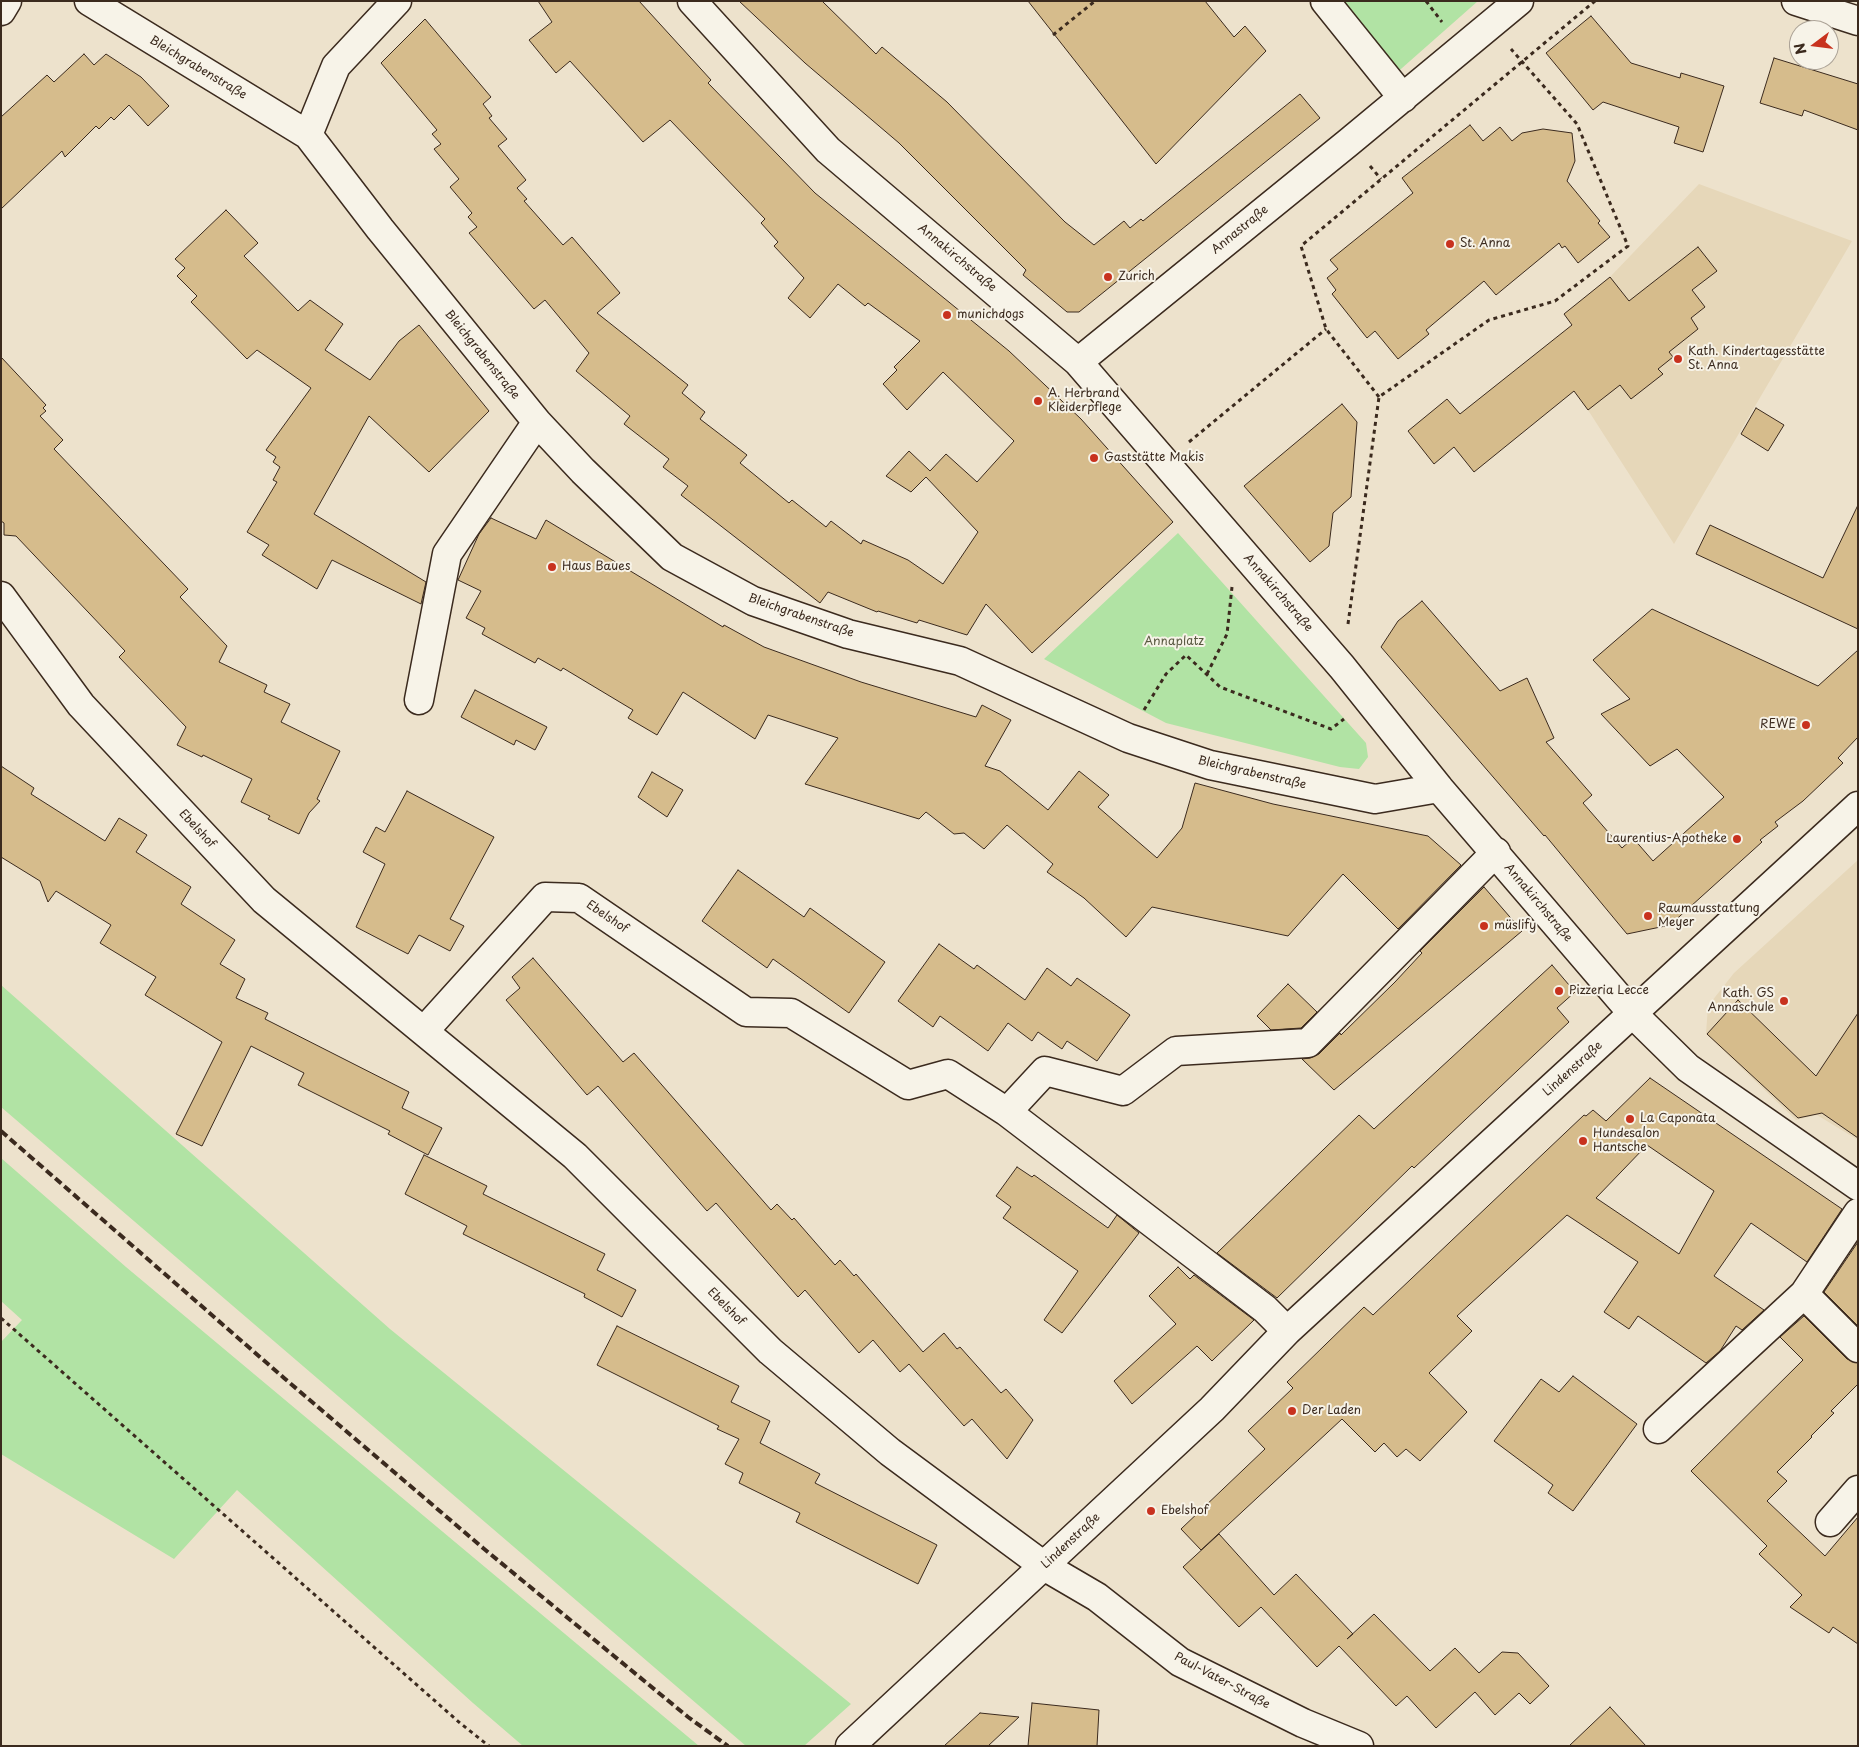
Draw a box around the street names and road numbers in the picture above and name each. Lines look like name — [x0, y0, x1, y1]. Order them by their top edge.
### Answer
street label: Bleichgrabenstraße — [147, 33, 249, 103]
street label: Annastraße — [1209, 203, 1271, 257]
street label: Annakirchstraße — [915, 221, 999, 295]
street label: Bleichgrabenstraße — [442, 307, 522, 403]
street label: Annakirchstraße — [1240, 551, 1316, 635]
street label: Bleichgrabenstraße — [746, 591, 856, 641]
street label: Bleichgrabenstraße — [1196, 754, 1308, 792]
street label: Ebelshof — [176, 807, 218, 851]
street label: Annakirchstraße — [1501, 861, 1575, 945]
street label: Ebelshof — [583, 898, 631, 936]
street label: Lindenstraße — [1540, 1039, 1606, 1099]
street label: Ebelshof — [704, 1285, 748, 1329]
street label: Lindenstraße — [1039, 1510, 1103, 1572]
street label: Paul-Vater-Straße — [1172, 1650, 1272, 1712]

